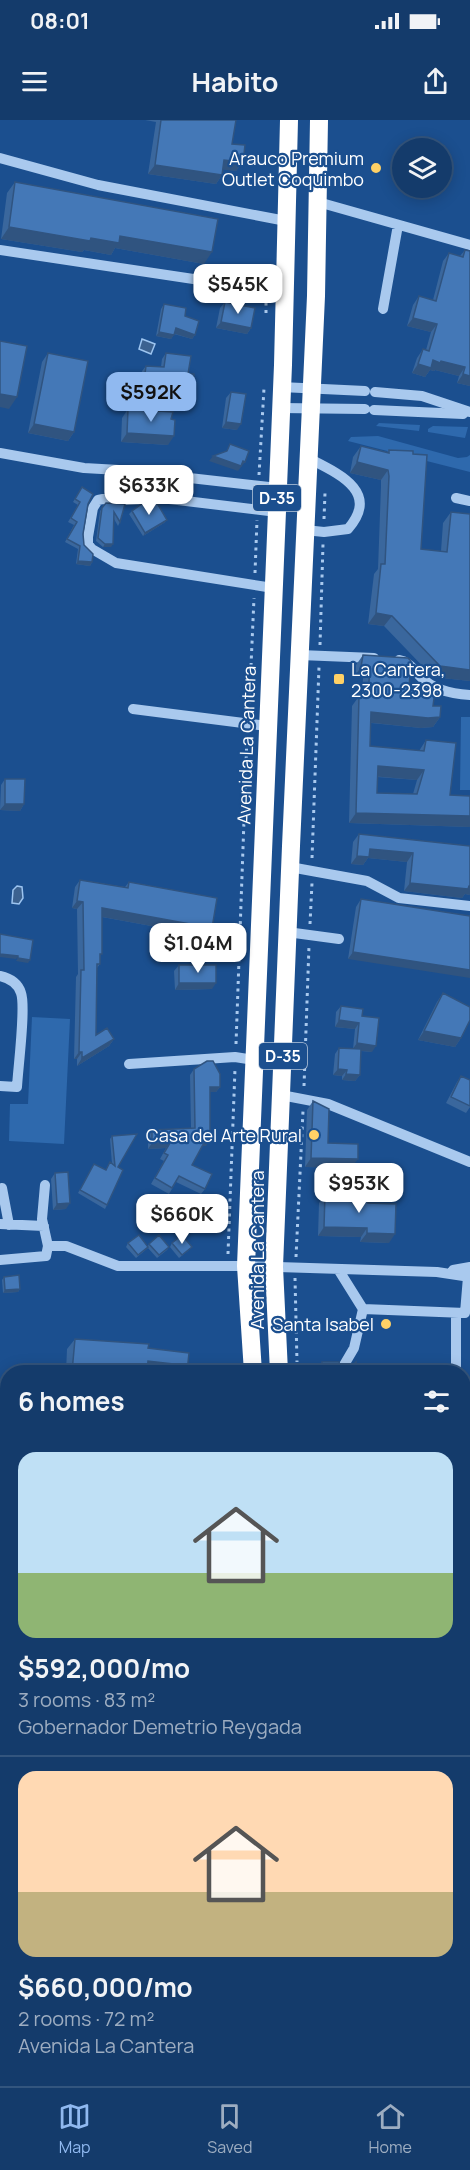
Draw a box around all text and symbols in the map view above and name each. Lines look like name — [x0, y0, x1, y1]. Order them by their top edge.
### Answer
text: 08:01 — [30, 6, 90, 36]
text: Habito — [192, 63, 278, 100]
icon: menu — [18, 65, 51, 98]
icon: share — [419, 65, 452, 98]
map controls — [392, 138, 452, 198]
button: layers — [392, 138, 452, 198]
place label: Arauco Premium Outlet Coquimbo — [222, 146, 364, 191]
marker: Arauco Premium Outlet Coquimbo — [369, 161, 383, 175]
pin: $545K — [196, 264, 280, 315]
text: $545K — [207, 270, 269, 297]
pin: $592K — [109, 372, 193, 423]
text: $592K — [120, 378, 182, 405]
pin: $633K — [107, 465, 191, 516]
text: $633K — [118, 471, 180, 498]
road number: D-35 — [253, 485, 301, 511]
place label: La Cantera, 2300-2398 — [351, 657, 446, 702]
street label: Avenida La Cantera — [231, 665, 261, 825]
marker: La Cantera, 2300-2398 — [332, 672, 346, 686]
pin: $1.04M — [149, 923, 247, 974]
text: $1.04M — [163, 929, 233, 956]
road number: D-35 — [259, 1043, 307, 1069]
place label: Casa del Arte Rural — [146, 1123, 302, 1147]
marker: Casa del Arte Rural — [307, 1128, 321, 1142]
pin: $953K — [317, 1163, 401, 1214]
text: $953K — [328, 1169, 390, 1196]
street label: Avenida La Cantera — [245, 1171, 269, 1329]
pin: $660K — [140, 1194, 224, 1245]
text: $660K — [150, 1200, 214, 1227]
place label: Santa Isabel — [272, 1312, 374, 1336]
marker: Santa Isabel — [379, 1317, 393, 1331]
text: 6 homes — [18, 1383, 125, 1419]
icon: filters — [420, 1385, 453, 1418]
icon: home — [182, 1491, 290, 1599]
text: $592,000/mo — [18, 1650, 190, 1686]
text: 3 rooms · 83 m² — [18, 1686, 155, 1713]
text: Gobernador Demetrio Reygada — [18, 1713, 302, 1740]
icon: home — [182, 1810, 290, 1918]
text: $660,000/mo — [18, 1969, 193, 2005]
text: 2 rooms · 72 m² — [18, 2005, 154, 2032]
text: Avenida La Cantera — [18, 2032, 194, 2059]
tab: Map — [58, 2100, 91, 2158]
tab: Saved — [207, 2100, 252, 2158]
tab: Home — [369, 2100, 412, 2158]

